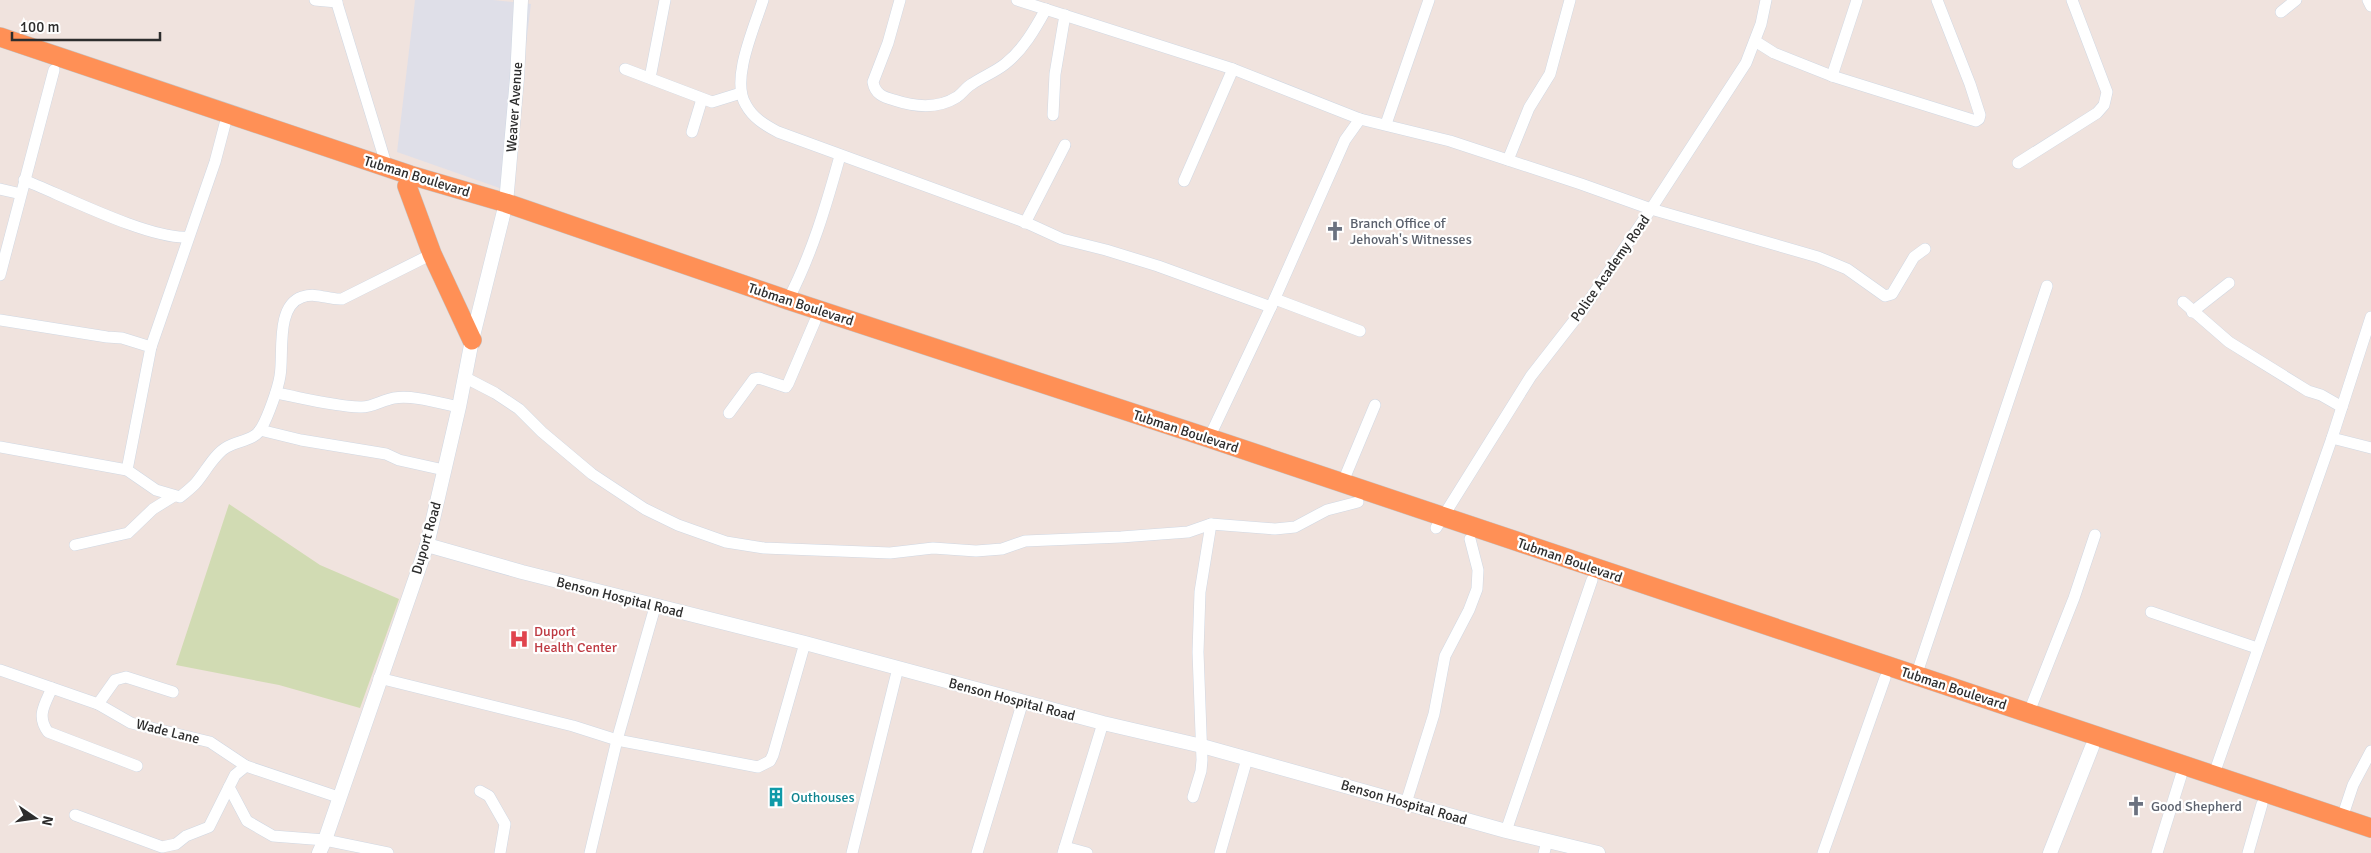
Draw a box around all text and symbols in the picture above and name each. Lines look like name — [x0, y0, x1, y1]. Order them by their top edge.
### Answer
scale bar — [12, 10, 160, 42]
text: 100 m — [20, 18, 60, 36]
street label: Weaver Avenue — [503, 61, 526, 153]
street label: Tubman Boulevard — [362, 152, 472, 201]
street label: Police Academy Road — [1567, 212, 1654, 325]
place label: Branch Office of Jehovah's Witnesses — [1350, 215, 1472, 248]
church icon: Branch Office of Jehovah's Witnesses — [1324, 220, 1346, 242]
street label: Tubman Boulevard — [746, 279, 856, 330]
street label: Tubman Boulevard — [1131, 406, 1241, 457]
street label: Duport Road — [408, 500, 445, 576]
street label: Tubman Boulevard — [1515, 535, 1625, 586]
street label: Benson Hospital Road — [555, 573, 685, 622]
place label: Duport Health Center — [534, 623, 618, 656]
hospital icon: Duport Health Center — [508, 628, 530, 650]
street label: Tubman Boulevard — [1899, 663, 2009, 714]
street label: Benson Hospital Road — [947, 674, 1077, 725]
street label: Wade Lane — [134, 715, 201, 748]
street label: Benson Hospital Road — [1339, 776, 1469, 829]
building icon: Outhouses — [765, 786, 787, 808]
place label: Outhouses — [791, 789, 855, 806]
north arrow — [10, 793, 60, 843]
church icon: Good Shepherd — [2125, 795, 2147, 817]
place label: Good Shepherd — [2151, 798, 2242, 815]
text: N — [38, 814, 57, 827]

